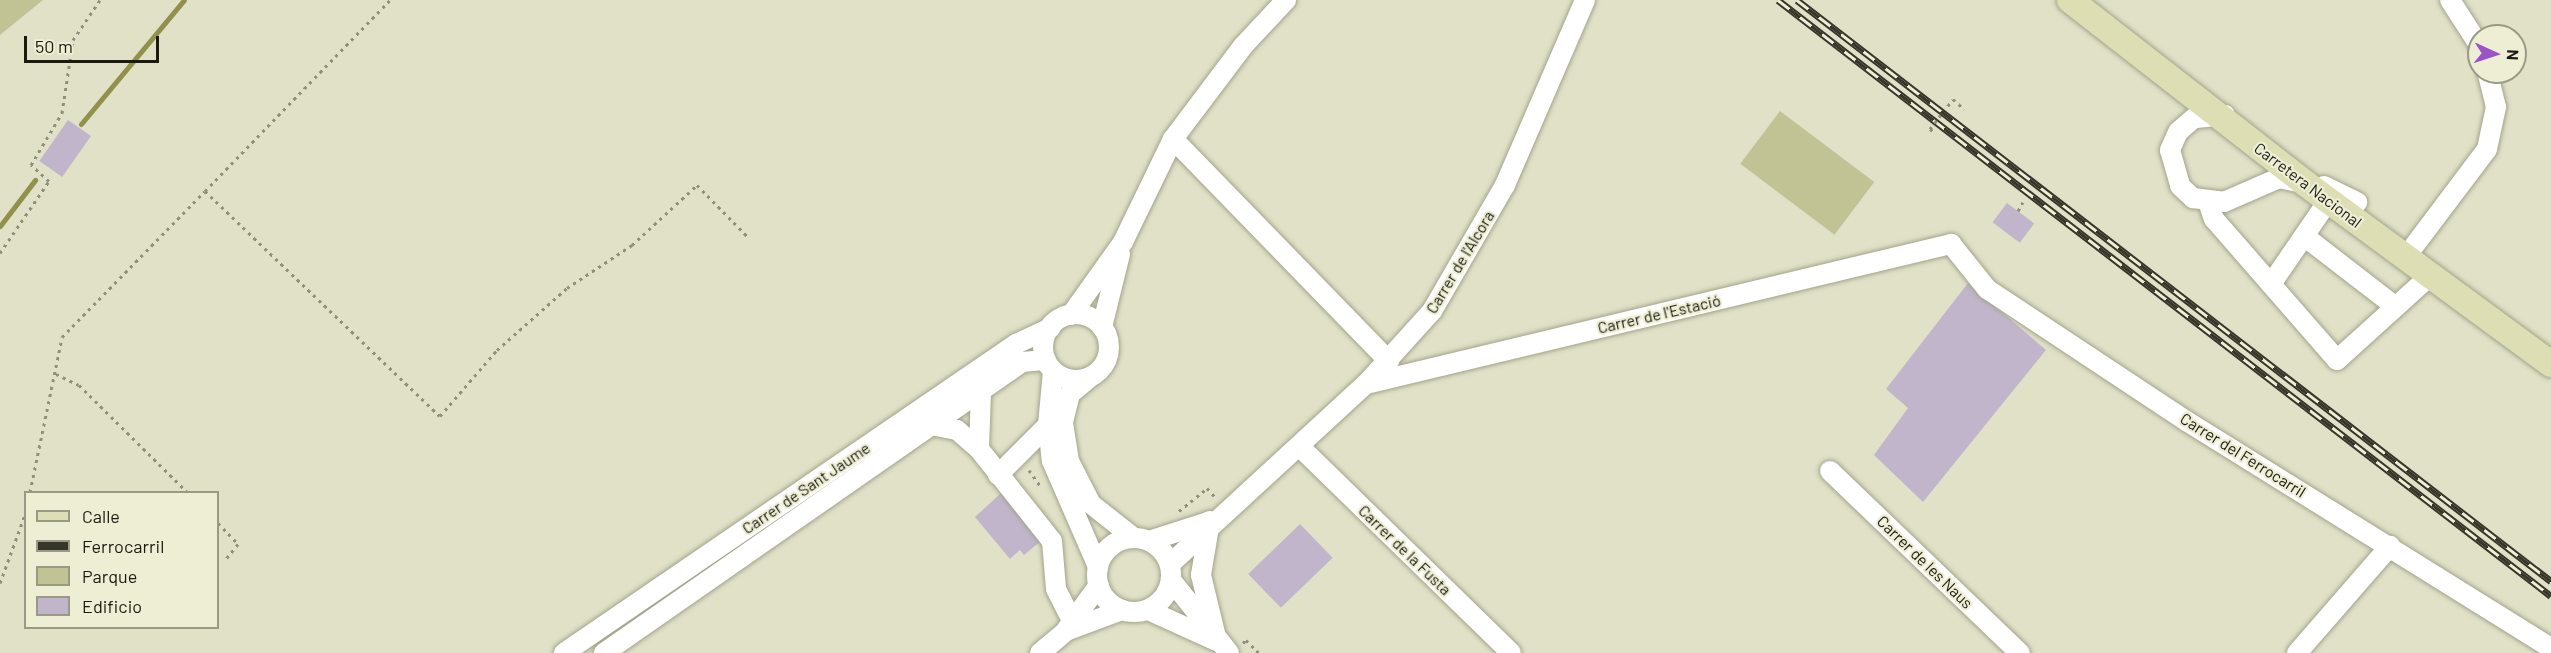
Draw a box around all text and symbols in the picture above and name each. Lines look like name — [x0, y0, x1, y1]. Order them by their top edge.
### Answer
scale bar — [27, 24, 162, 62]
north arrow — [2467, 24, 2527, 84]
text: 50 m — [35, 35, 73, 57]
text: N — [2504, 49, 2523, 61]
street label: Carretera Nacional — [2250, 138, 2366, 232]
street label: Carrer de l'Alcora — [1422, 207, 1498, 317]
street label: Carrer de l'Estació — [1596, 291, 1722, 337]
street label: Carrer del Ferrocarril — [2177, 409, 2309, 501]
street label: Carrer de Sant Jaume — [738, 438, 874, 538]
legend — [24, 491, 219, 629]
street label: Carrer de la Fusta — [1355, 501, 1455, 599]
text: Calle — [82, 505, 120, 527]
street label: Carrer de les Naus — [1873, 511, 1977, 613]
text: Ferrocarril — [82, 535, 164, 557]
text: Parque — [82, 565, 137, 587]
text: Edificio — [82, 595, 142, 617]

